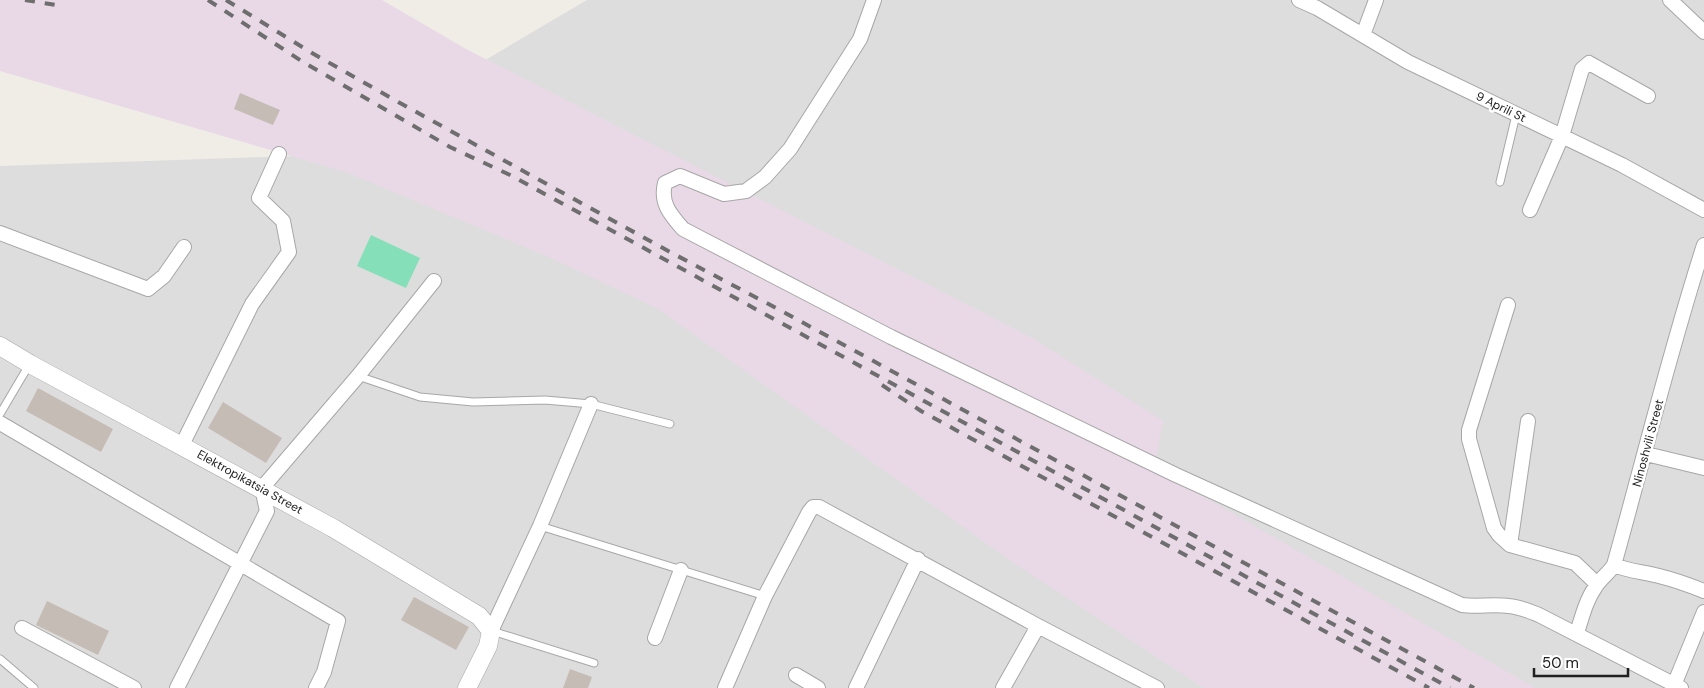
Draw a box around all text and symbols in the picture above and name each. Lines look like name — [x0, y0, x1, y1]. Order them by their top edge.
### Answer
street label: 9 Aprili St — [1473, 88, 1529, 126]
street label: Ninoshvili Street — [1629, 397, 1667, 489]
street label: Elektropikatsia Street — [194, 446, 306, 518]
scale bar — [1534, 646, 1628, 678]
text: 50 m — [1542, 653, 1579, 673]

